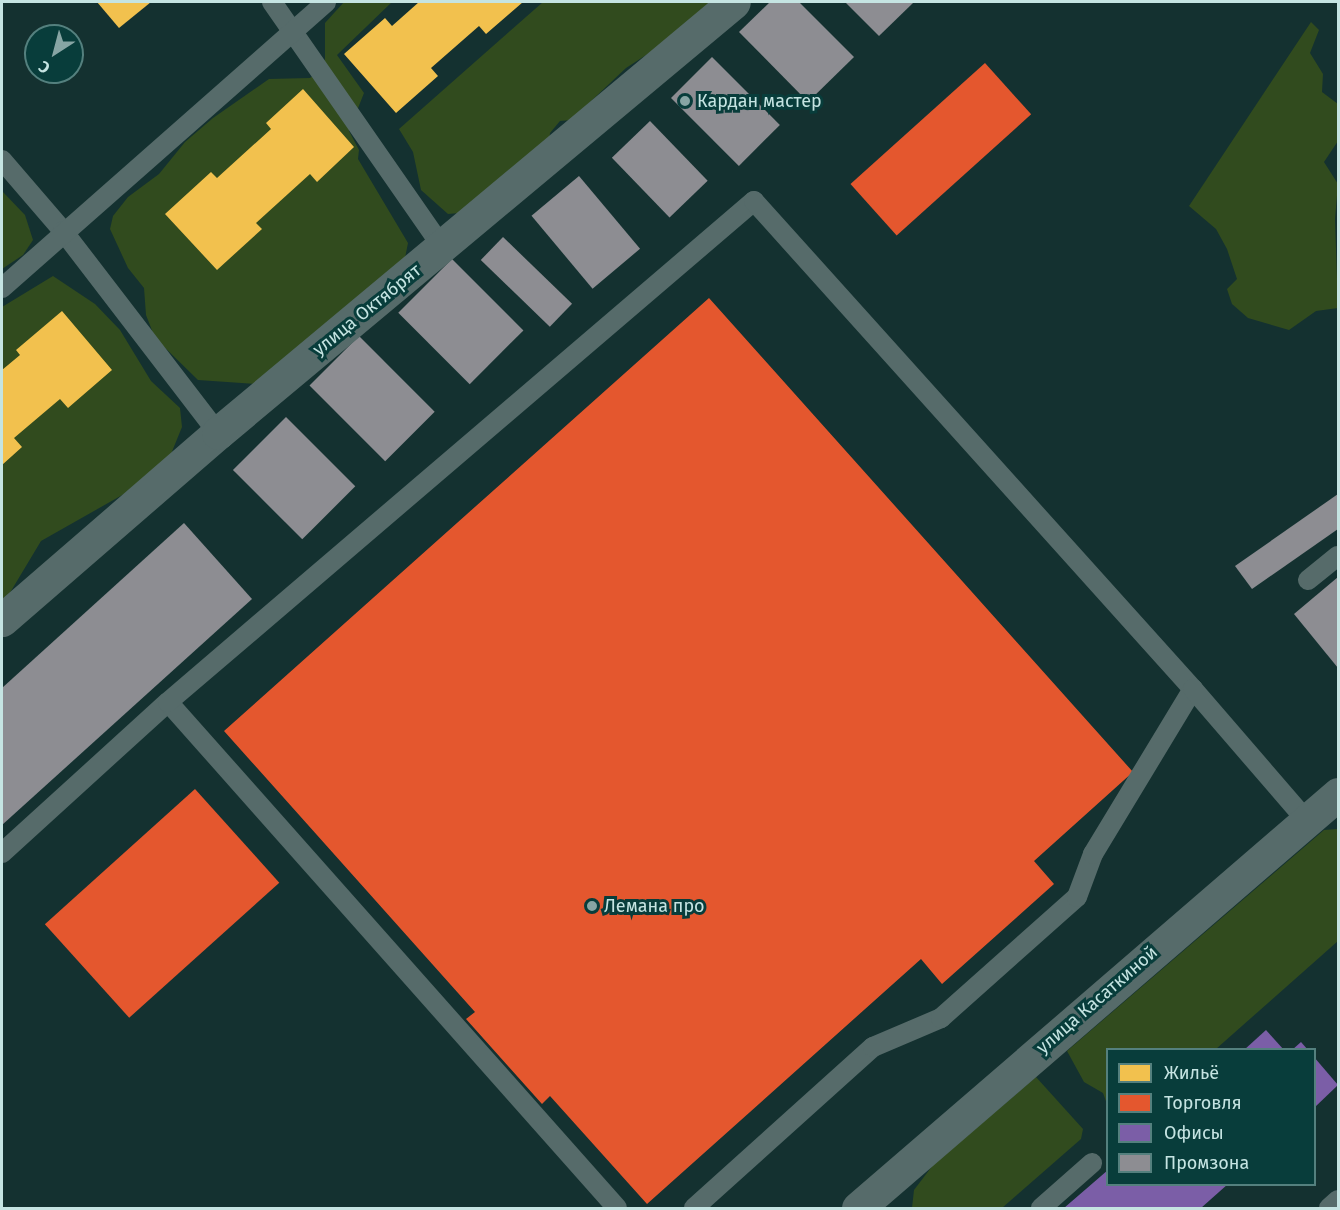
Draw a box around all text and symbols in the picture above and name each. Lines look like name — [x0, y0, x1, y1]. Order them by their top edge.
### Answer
north arrow — [24, 24, 84, 84]
text: С — [35, 57, 54, 78]
place label: Кардан мастер — [697, 90, 822, 112]
marker: Кардан мастер — [678, 94, 692, 108]
street label: улица Октябрят — [308, 260, 426, 360]
place label: Лемана про — [604, 895, 705, 917]
marker: Лемана про — [585, 899, 599, 913]
street label: улица Касаткиной — [1032, 942, 1162, 1058]
legend — [1106, 1048, 1316, 1186]
text: Жильё — [1164, 1062, 1219, 1084]
text: Торговля — [1164, 1092, 1242, 1114]
text: Офисы — [1164, 1122, 1224, 1144]
text: Промзона — [1164, 1152, 1249, 1174]

